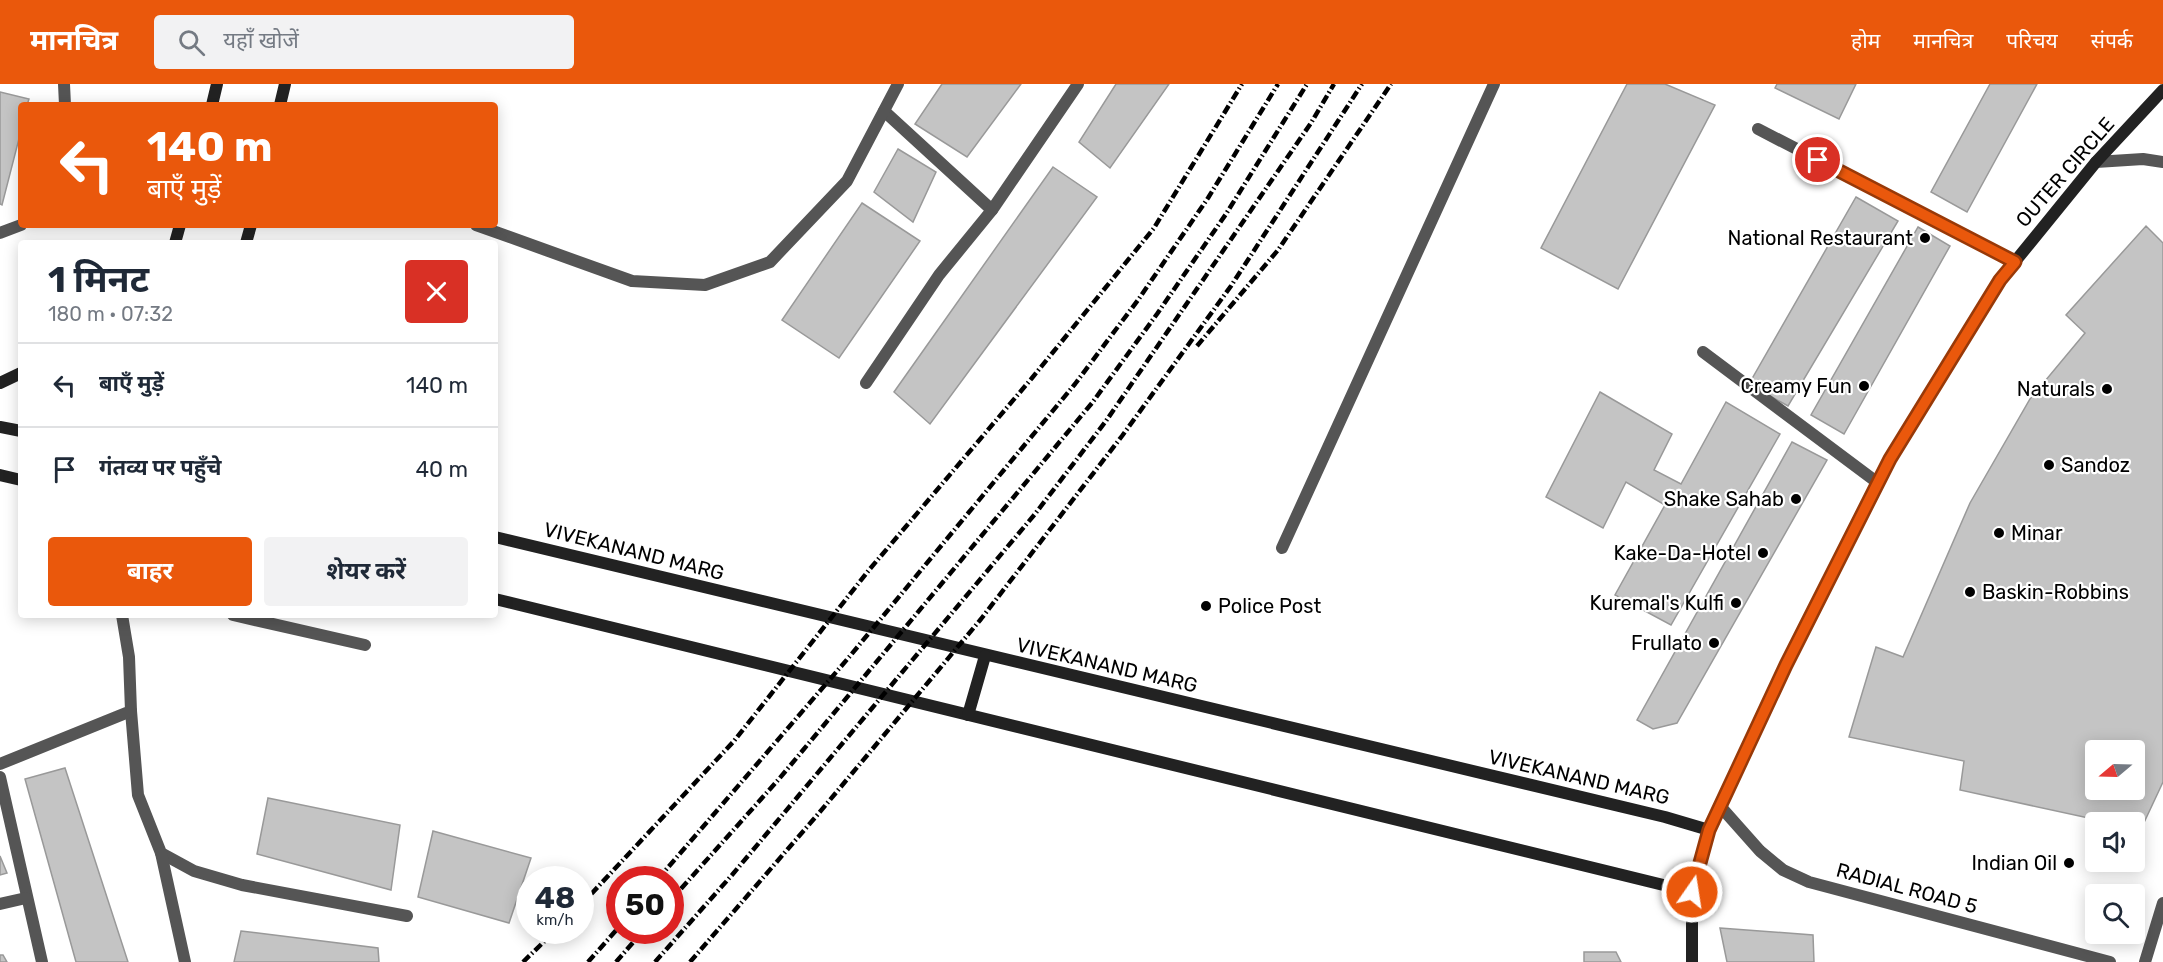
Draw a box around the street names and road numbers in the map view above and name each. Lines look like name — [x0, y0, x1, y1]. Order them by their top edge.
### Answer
street label: OUTER CIRCLE — [2011, 112, 2119, 232]
street label: VIVEKANAND MARG — [541, 517, 727, 585]
street label: VIVEKANAND MARG — [1014, 632, 1200, 698]
street label: VIVEKANAND MARG — [1486, 744, 1672, 810]
street label: RADIAL ROAD 5 — [1834, 858, 1980, 918]

